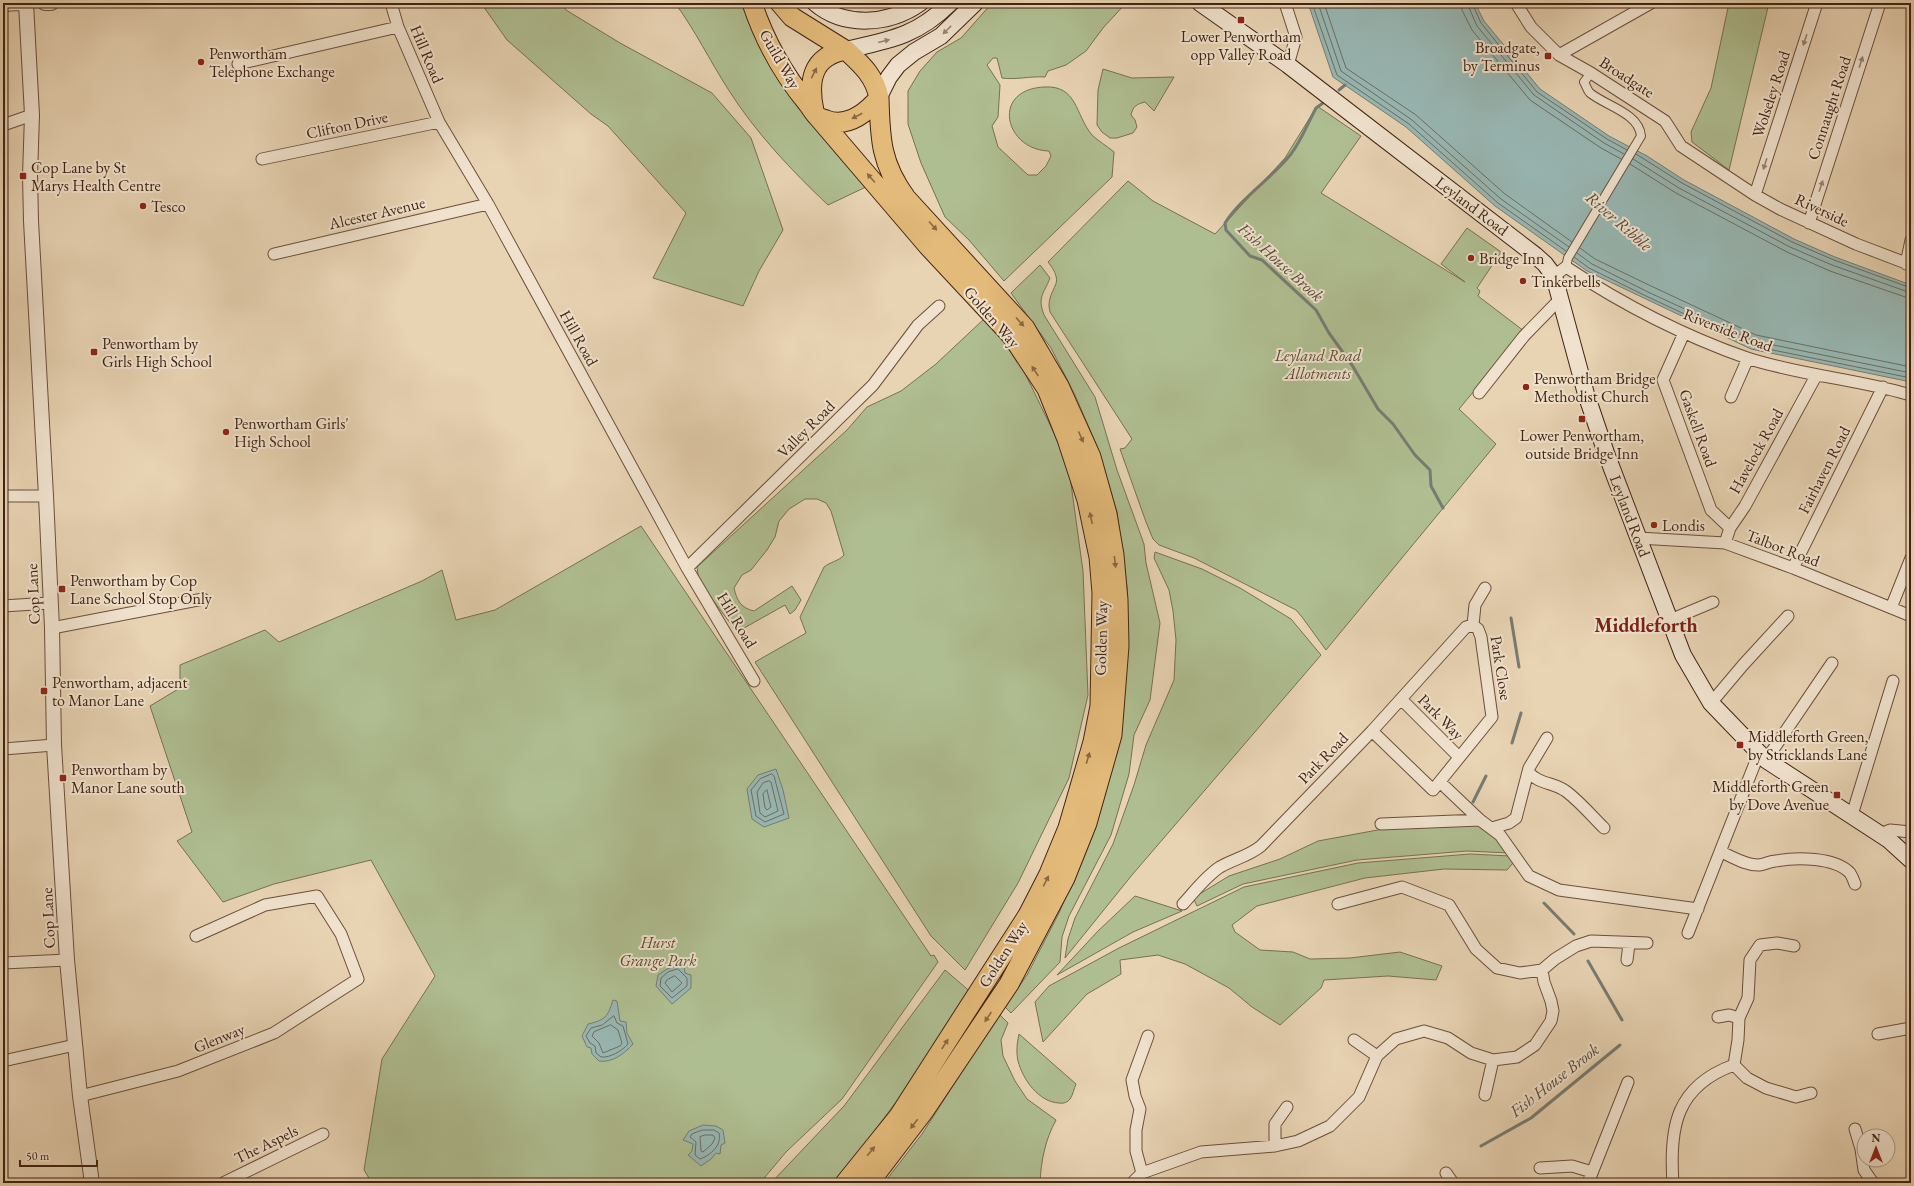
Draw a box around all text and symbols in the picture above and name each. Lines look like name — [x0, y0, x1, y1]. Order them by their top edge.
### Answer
marker: Lower Penwortham opp Valley Road — [1236, 15, 1246, 25]
street label: Hill Road — [405, 22, 449, 87]
street label: Guild Way — [755, 25, 806, 93]
one-way arrow — [942, 25, 952, 35]
place label: Lower Penwortham opp Valley Road — [1181, 26, 1302, 65]
one-way arrow — [1802, 34, 1808, 46]
place label: Broadgate, by Terminus — [1463, 37, 1540, 76]
one-way arrow — [878, 38, 890, 44]
place label: Penwortham Telephone Exchange — [209, 43, 335, 82]
street label: Wolseley Road — [1747, 47, 1795, 140]
marker: Broadgate, by Terminus — [1543, 51, 1553, 61]
street label: Broadgate — [1596, 51, 1658, 103]
street label: Connaught Road — [1802, 53, 1856, 163]
one-way arrow — [1858, 56, 1864, 68]
marker: Penwortham Telephone Exchange — [196, 57, 206, 67]
one-way arrow — [811, 68, 817, 79]
street label: Clifton Drive — [304, 106, 390, 144]
one-way arrow — [851, 113, 862, 120]
place label: Cop Lane by St Marys Health Centre — [31, 157, 161, 196]
one-way arrow — [1762, 158, 1768, 170]
marker: Cop Lane by St Marys Health Centre — [18, 171, 28, 181]
one-way arrow — [866, 172, 875, 183]
street label: Leyland Road — [1431, 172, 1513, 241]
one-way arrow — [1818, 180, 1824, 192]
water label: River Ribble — [1581, 186, 1657, 256]
street label: Riverside — [1792, 188, 1852, 232]
street label: Alcester Avenue — [326, 192, 427, 235]
place label: Tesco — [151, 196, 186, 217]
marker: Tesco — [138, 201, 148, 211]
water label: Fish House Brook — [1233, 217, 1329, 306]
one-way arrow — [928, 221, 937, 231]
place label: Bridge Inn — [1479, 248, 1545, 269]
marker: Bridge Inn — [1466, 253, 1476, 263]
place label: Tinkerbells — [1531, 271, 1601, 292]
marker: Tinkerbells — [1518, 276, 1528, 286]
street label: Golden Way — [959, 282, 1025, 353]
street label: Riverside Road — [1681, 303, 1776, 357]
street label: Hill Road — [555, 306, 603, 371]
one-way arrow — [1016, 317, 1025, 327]
place label: Penwortham by Girls High School — [102, 333, 212, 372]
park label: Leyland Road Allotments — [1274, 345, 1362, 384]
marker: Penwortham by Girls High School — [89, 347, 99, 357]
one-way arrow — [1031, 366, 1039, 376]
place label: Penwortham Bridge Methodist Church — [1534, 368, 1655, 407]
marker: Penwortham Bridge Methodist Church — [1521, 382, 1531, 392]
street label: Gaskell Road — [1674, 386, 1722, 471]
street label: Valley Road — [773, 395, 840, 462]
street label: Havelock Road — [1724, 404, 1788, 497]
place label: Penwortham Girls' High School — [234, 413, 349, 452]
marker: Lower Penwortham, outside Bridge Inn — [1577, 414, 1587, 424]
street label: Fairhaven Road — [1793, 422, 1855, 517]
place label: Lower Penwortham, outside Bridge Inn — [1520, 425, 1644, 464]
marker: Penwortham Girls' High School — [221, 427, 231, 437]
one-way arrow — [1079, 431, 1085, 443]
street label: Leyland Road — [1605, 472, 1656, 561]
one-way arrow — [1087, 512, 1093, 525]
place label: Londis — [1662, 515, 1705, 536]
marker: Londis — [1649, 520, 1659, 530]
street label: Talbot Road — [1743, 524, 1824, 572]
one-way arrow — [1111, 556, 1118, 568]
street label: Cop Lane — [21, 563, 45, 625]
place label: Penwortham by Cop Lane School Stop Only — [70, 570, 213, 609]
marker: Penwortham by Cop Lane School Stop Only — [57, 584, 67, 594]
street label: Hill Road — [712, 588, 762, 652]
street label: Golden Way — [1090, 599, 1112, 676]
district label: Middleforth — [1594, 612, 1698, 638]
street label: Park Close — [1486, 634, 1516, 702]
place label: Penwortham, adjacent to Manor Lane — [52, 672, 188, 711]
marker: Penwortham, adjacent to Manor Lane — [39, 686, 49, 696]
street label: Park Way — [1414, 690, 1469, 745]
place label: Middleforth Green, by Stricklands Lane — [1748, 726, 1868, 765]
street label: Park Road — [1293, 727, 1353, 788]
marker: Middleforth Green, by Stricklands Lane — [1735, 740, 1745, 750]
one-way arrow — [1085, 752, 1091, 764]
place label: Penwortham by Manor Lane south — [71, 759, 185, 798]
marker: Penwortham by Manor Lane south — [58, 773, 68, 783]
place label: Middleforth Green by Dove Avenue — [1712, 776, 1830, 815]
marker: Middleforth Green by Dove Avenue — [1832, 790, 1842, 800]
one-way arrow — [1043, 875, 1049, 886]
street label: Cop Lane — [36, 887, 60, 949]
street label: Golden Way — [974, 916, 1033, 991]
park label: Hurst Grange Park — [620, 932, 697, 971]
one-way arrow — [984, 1011, 992, 1022]
street label: Glenway — [190, 1018, 249, 1058]
one-way arrow — [942, 1038, 949, 1050]
water label: Fish House Brook — [1504, 1038, 1604, 1123]
one-way arrow — [911, 1119, 919, 1129]
street label: The Aspels — [231, 1120, 301, 1168]
north arrow — [1856, 1128, 1896, 1168]
text: N — [1872, 1131, 1881, 1145]
scale bar — [20, 1142, 97, 1168]
one-way arrow — [867, 1145, 876, 1156]
text: 50 m — [26, 1148, 50, 1164]

